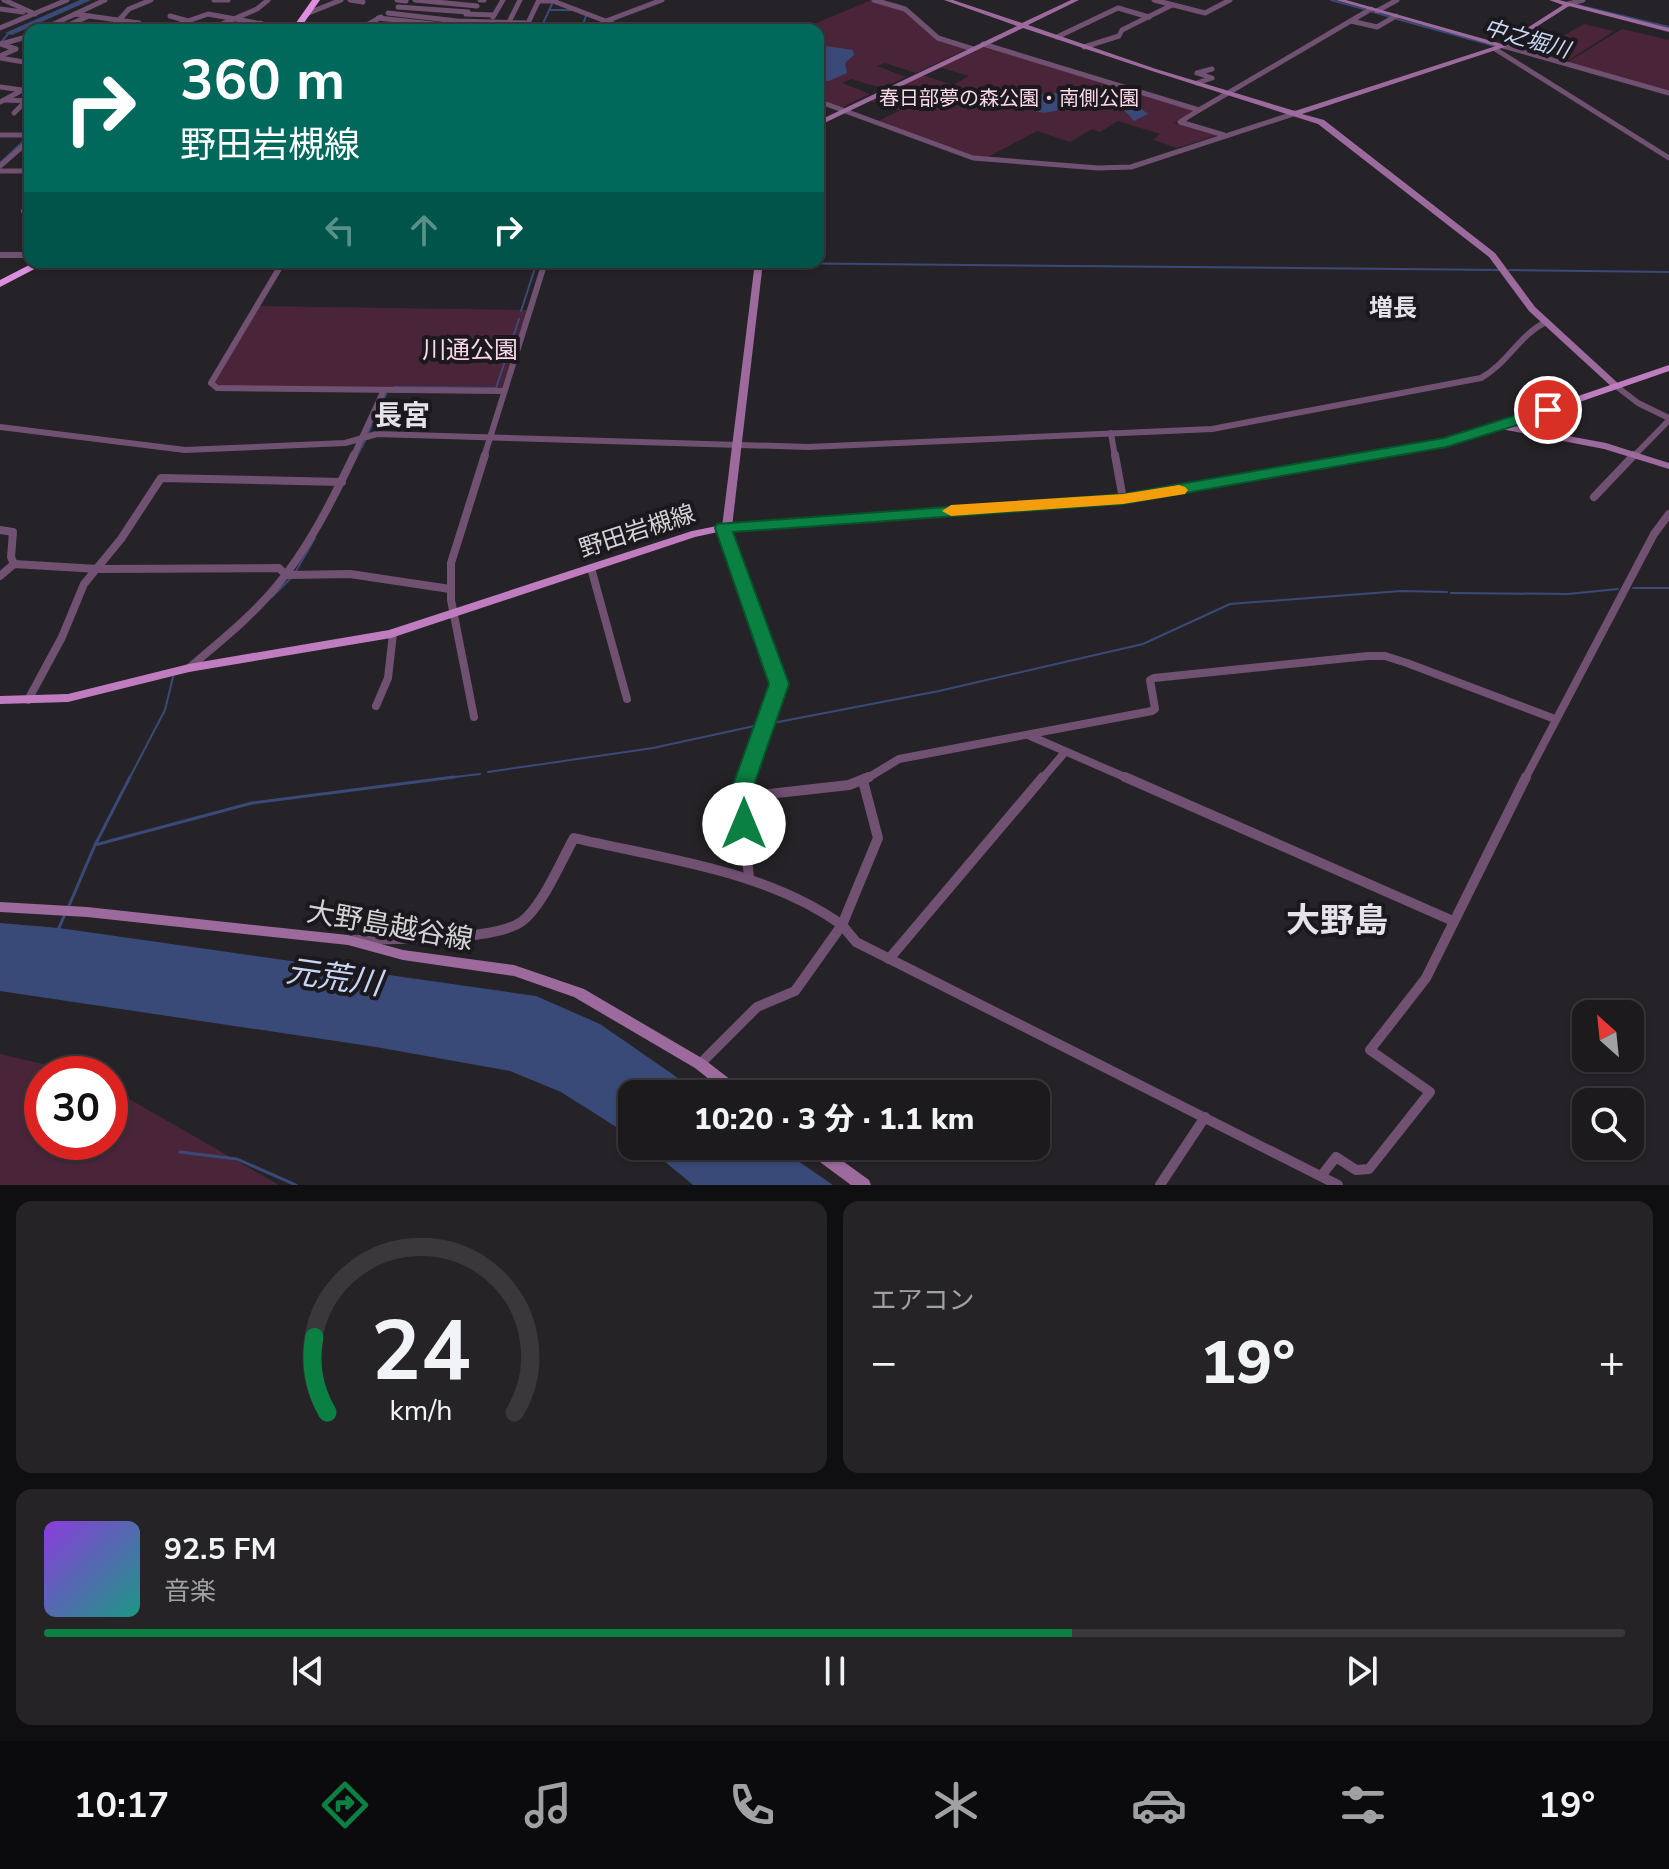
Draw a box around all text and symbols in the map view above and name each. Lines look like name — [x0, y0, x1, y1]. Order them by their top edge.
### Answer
water label: 中之堀川 — [1480, 12, 1575, 66]
text: 360 m — [180, 42, 345, 119]
icon: right — [48, 56, 152, 160]
park label: 春日部夢の森公園・南側公園 — [879, 85, 1139, 112]
text: 野田岩槻線 — [180, 121, 360, 170]
icon: left — [318, 208, 362, 252]
icon: ahead — [402, 208, 446, 252]
icon: right — [486, 208, 530, 252]
district label: 増長 — [1369, 292, 1417, 324]
park label: 川通公園 — [422, 334, 518, 366]
pin — [1514, 376, 1582, 444]
icon: arrive — [1526, 388, 1570, 432]
district label: 長宮 — [374, 397, 430, 435]
street label: 野田岩槻線 — [575, 497, 699, 565]
position arrow — [702, 782, 786, 866]
street label: 大野島越谷線 — [304, 893, 476, 959]
district label: 大野島 — [1286, 898, 1388, 944]
water label: 元荒川 — [283, 950, 387, 1006]
north arrow — [1572, 1000, 1644, 1072]
map controls — [1572, 1000, 1644, 1160]
speed limit sign: 30 — [24, 1056, 128, 1160]
button: search — [1572, 1088, 1644, 1160]
text: 10:20 · 3 分 · 1.1 km — [694, 1099, 974, 1140]
text: エアコン — [871, 1283, 975, 1318]
text: 24 — [371, 1295, 471, 1408]
text: 19° — [1200, 1322, 1295, 1404]
text: − — [871, 1333, 897, 1393]
text: + — [1599, 1333, 1625, 1393]
text: km/h — [390, 1391, 453, 1430]
text: 92.5 FM — [164, 1529, 276, 1570]
text: 音楽 — [164, 1574, 216, 1609]
icon: previous — [286, 1649, 330, 1693]
icon: pause — [813, 1649, 857, 1693]
icon: next — [1340, 1649, 1384, 1693]
icon: directions — [317, 1777, 373, 1833]
icon: music — [520, 1777, 576, 1833]
icon: phone — [724, 1777, 780, 1833]
icon: climate — [928, 1777, 984, 1833]
icon: car — [1131, 1777, 1187, 1833]
icon: filters — [1335, 1777, 1391, 1833]
text: 10:17 — [74, 1781, 169, 1830]
text: 19° — [1538, 1781, 1595, 1830]

